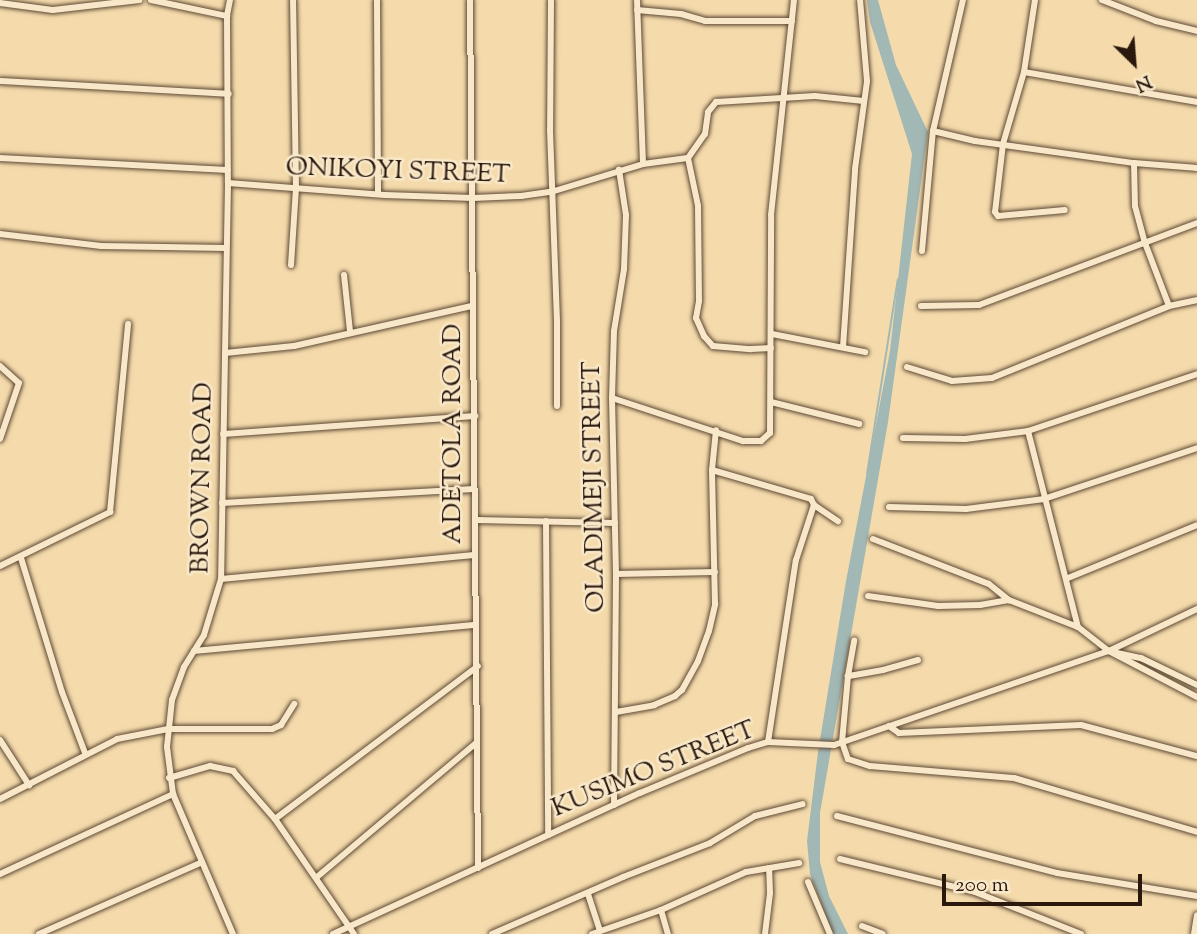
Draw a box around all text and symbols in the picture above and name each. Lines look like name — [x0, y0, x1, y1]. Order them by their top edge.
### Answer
north arrow — [1099, 28, 1169, 98]
text: N — [1131, 67, 1156, 98]
street label: ONIKOYI STREET — [285, 152, 511, 192]
street label: ADETOLA ROAD — [438, 324, 470, 544]
street label: OLADIMEJI STREET — [577, 361, 613, 613]
street label: BROWN ROAD — [186, 382, 220, 574]
street label: KUSIMO STREET — [548, 715, 760, 825]
scale bar — [945, 860, 1144, 904]
text: 200 m — [955, 871, 1009, 901]

